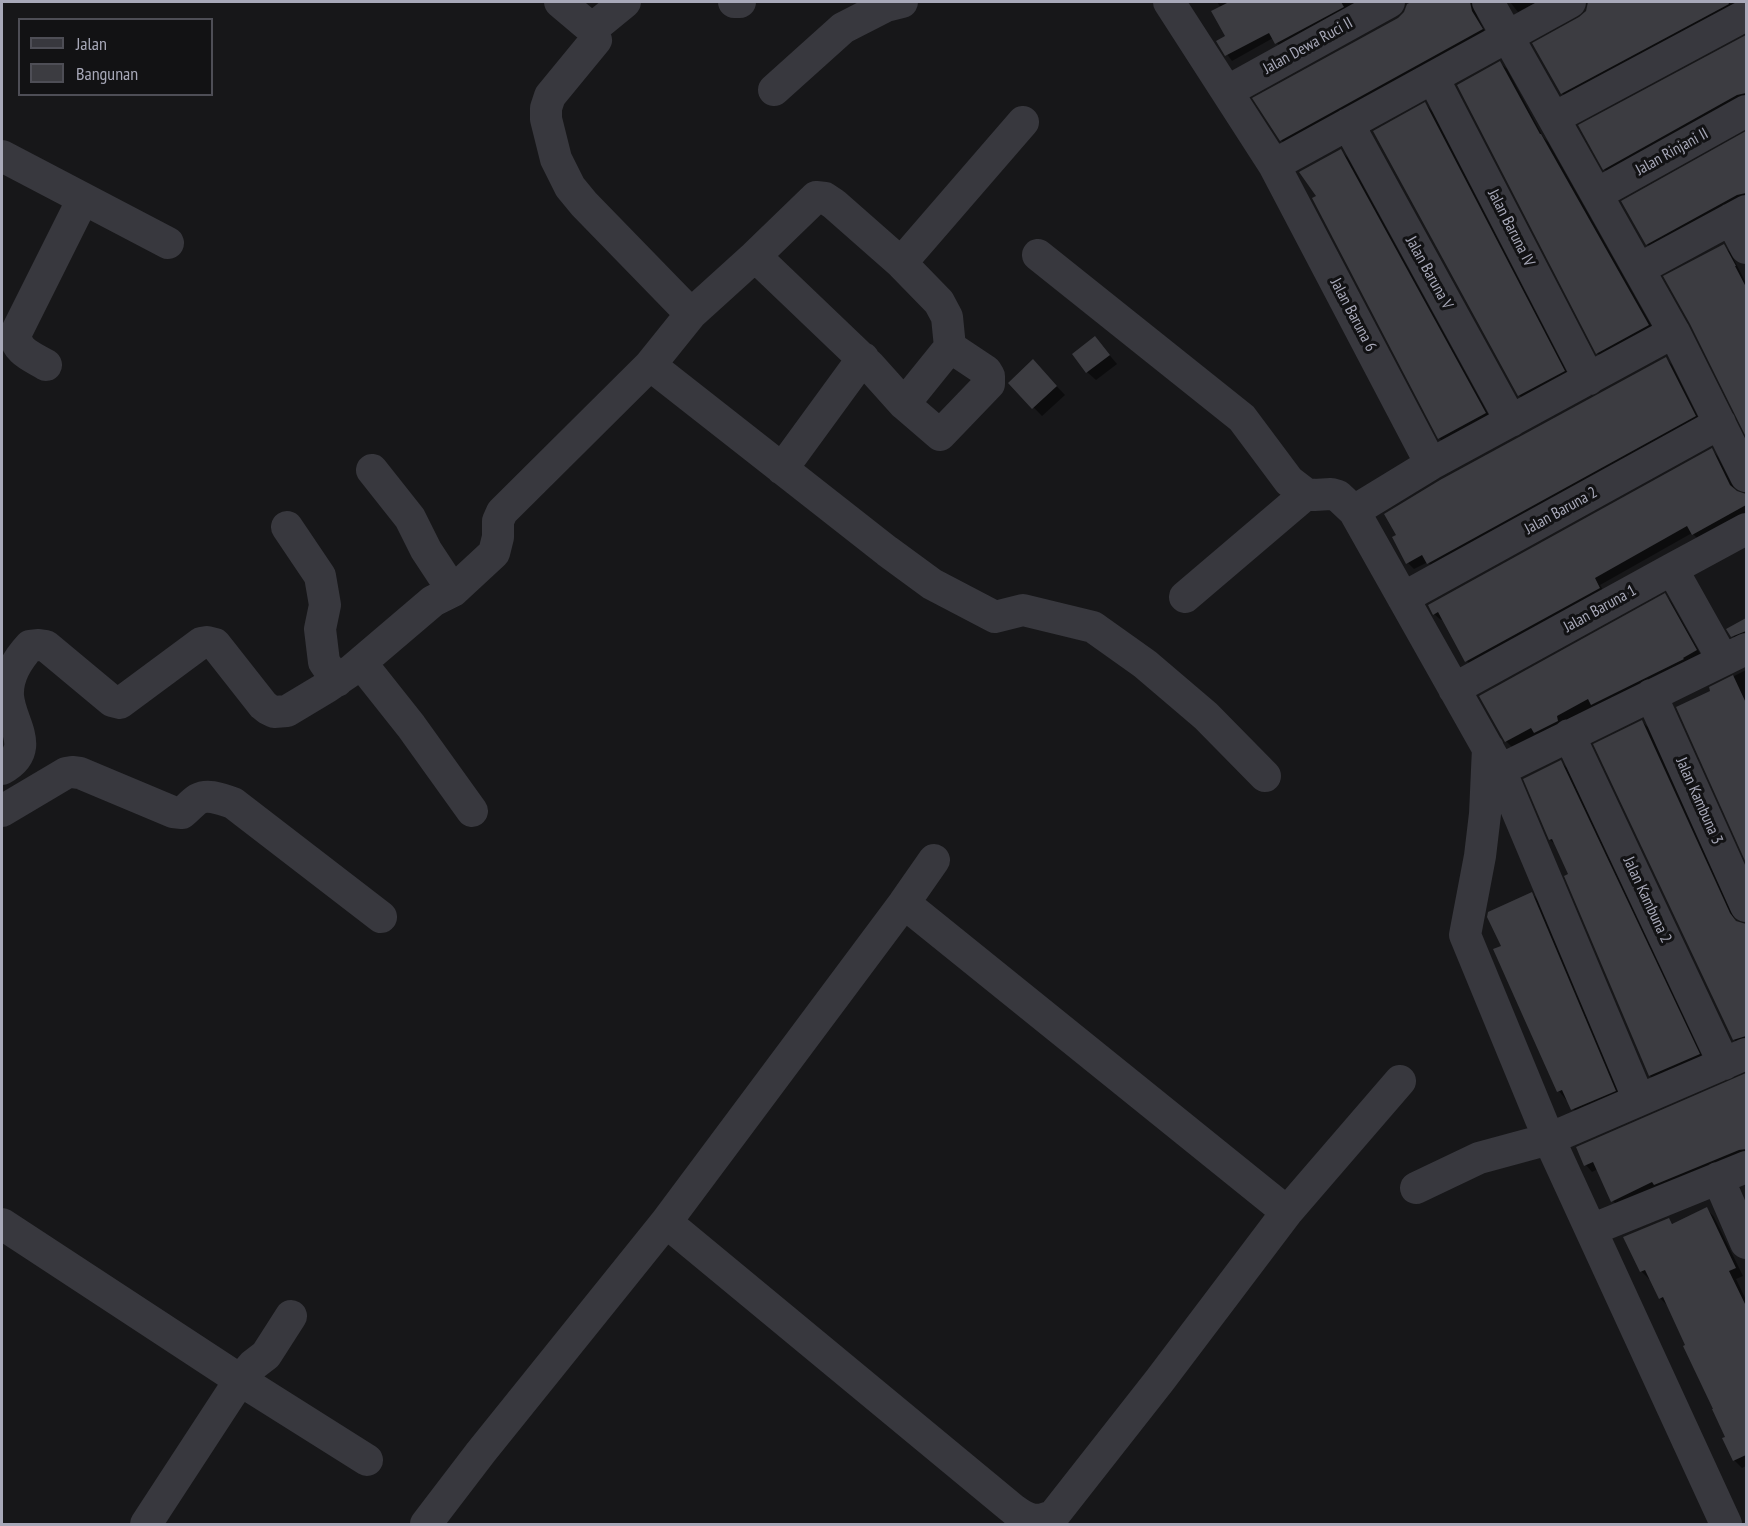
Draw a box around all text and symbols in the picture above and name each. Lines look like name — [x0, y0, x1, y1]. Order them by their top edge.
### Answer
street label: Jalan Dewa Ruci II — [1260, 13, 1356, 79]
legend — [18, 18, 213, 96]
text: Jalan — [76, 32, 107, 55]
text: Bangunan — [76, 62, 138, 85]
street label: Jalan Rinjani II — [1632, 124, 1712, 180]
street label: Jalan Baruna IV — [1483, 186, 1539, 270]
street label: Jalan Baruna V — [1401, 233, 1457, 313]
street label: Jalan Baruna 6 — [1326, 275, 1380, 355]
street label: Jalan Baruna 2 — [1521, 483, 1601, 539]
street label: Jalan Baruna 1 — [1560, 581, 1640, 637]
street label: Jalan Kambuna 3 — [1671, 755, 1727, 847]
street label: Jalan Kambuna 2 — [1619, 854, 1675, 946]

